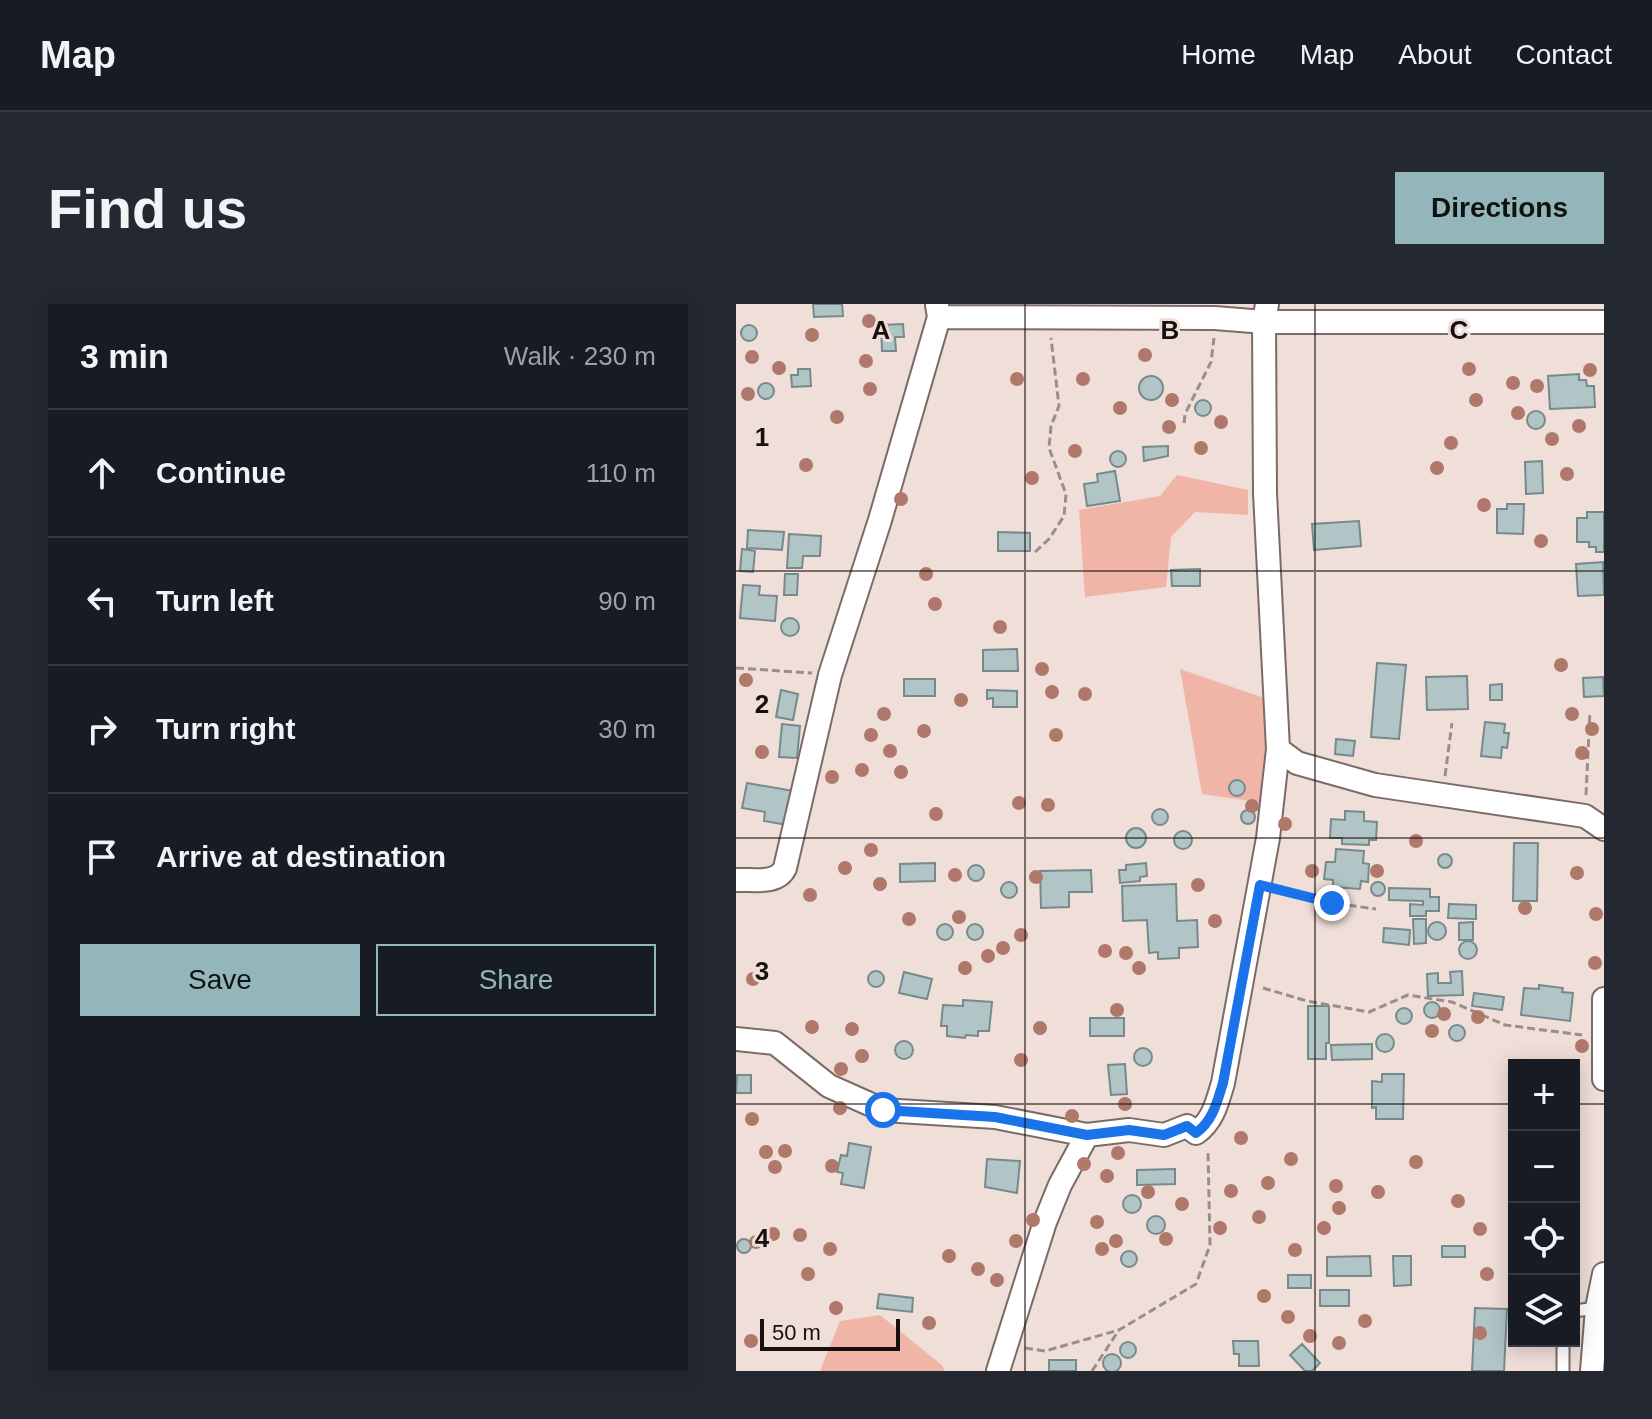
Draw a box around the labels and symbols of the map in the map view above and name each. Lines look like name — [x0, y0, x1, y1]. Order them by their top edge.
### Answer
text: A — [872, 315, 891, 345]
text: B — [1161, 315, 1179, 345]
text: C — [1450, 315, 1469, 345]
text: 1 — [755, 422, 769, 452]
text: 2 — [755, 689, 769, 719]
route end — [1314, 885, 1350, 921]
text: 3 — [755, 956, 769, 986]
route start — [865, 1092, 901, 1128]
text: 4 — [755, 1223, 770, 1253]
scale bar — [760, 1315, 900, 1351]

